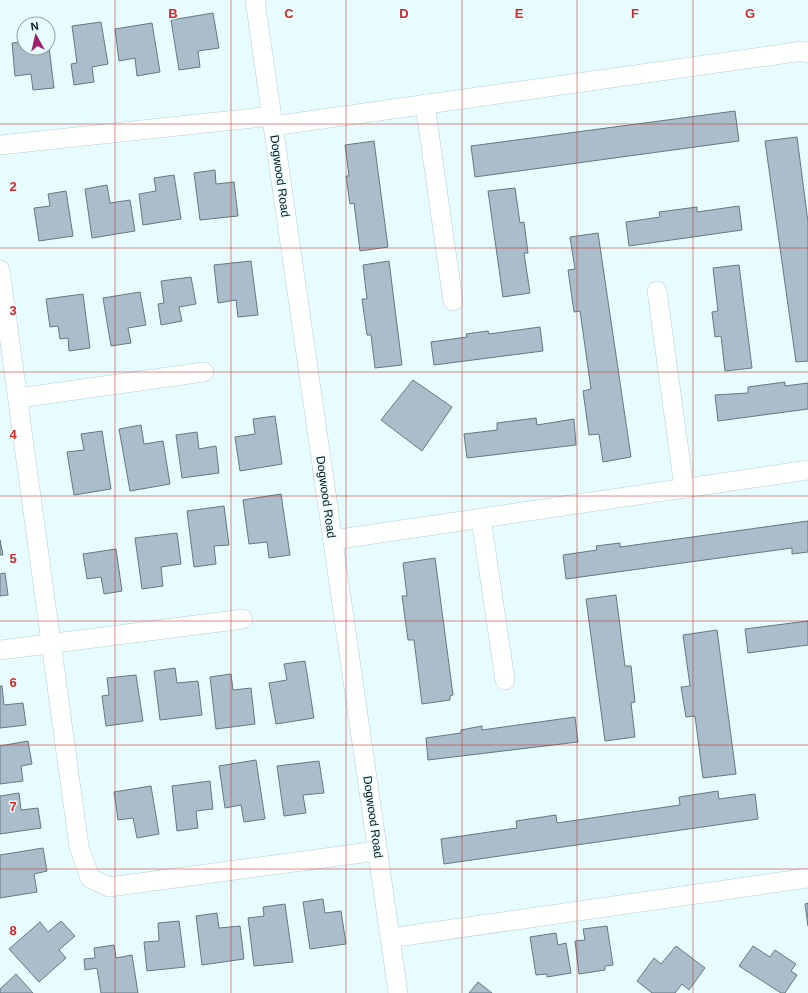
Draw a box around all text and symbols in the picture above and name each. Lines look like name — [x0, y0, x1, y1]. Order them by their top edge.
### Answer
text: B — [168, 6, 178, 21]
text: C — [284, 6, 294, 21]
text: D — [399, 6, 409, 21]
text: E — [515, 6, 524, 21]
text: F — [631, 6, 639, 21]
text: G — [745, 6, 755, 21]
north arrow — [16, 16, 56, 56]
text: N — [30, 20, 39, 33]
street label: Dogwood Road — [267, 134, 293, 218]
text: 2 — [9, 179, 17, 194]
text: 3 — [9, 303, 17, 318]
text: 4 — [9, 427, 17, 442]
street label: Dogwood Road — [313, 455, 339, 539]
text: 5 — [9, 551, 17, 566]
text: 6 — [9, 675, 17, 690]
street label: Dogwood Road — [360, 775, 386, 859]
text: 7 — [9, 799, 17, 814]
text: 8 — [9, 923, 17, 938]

